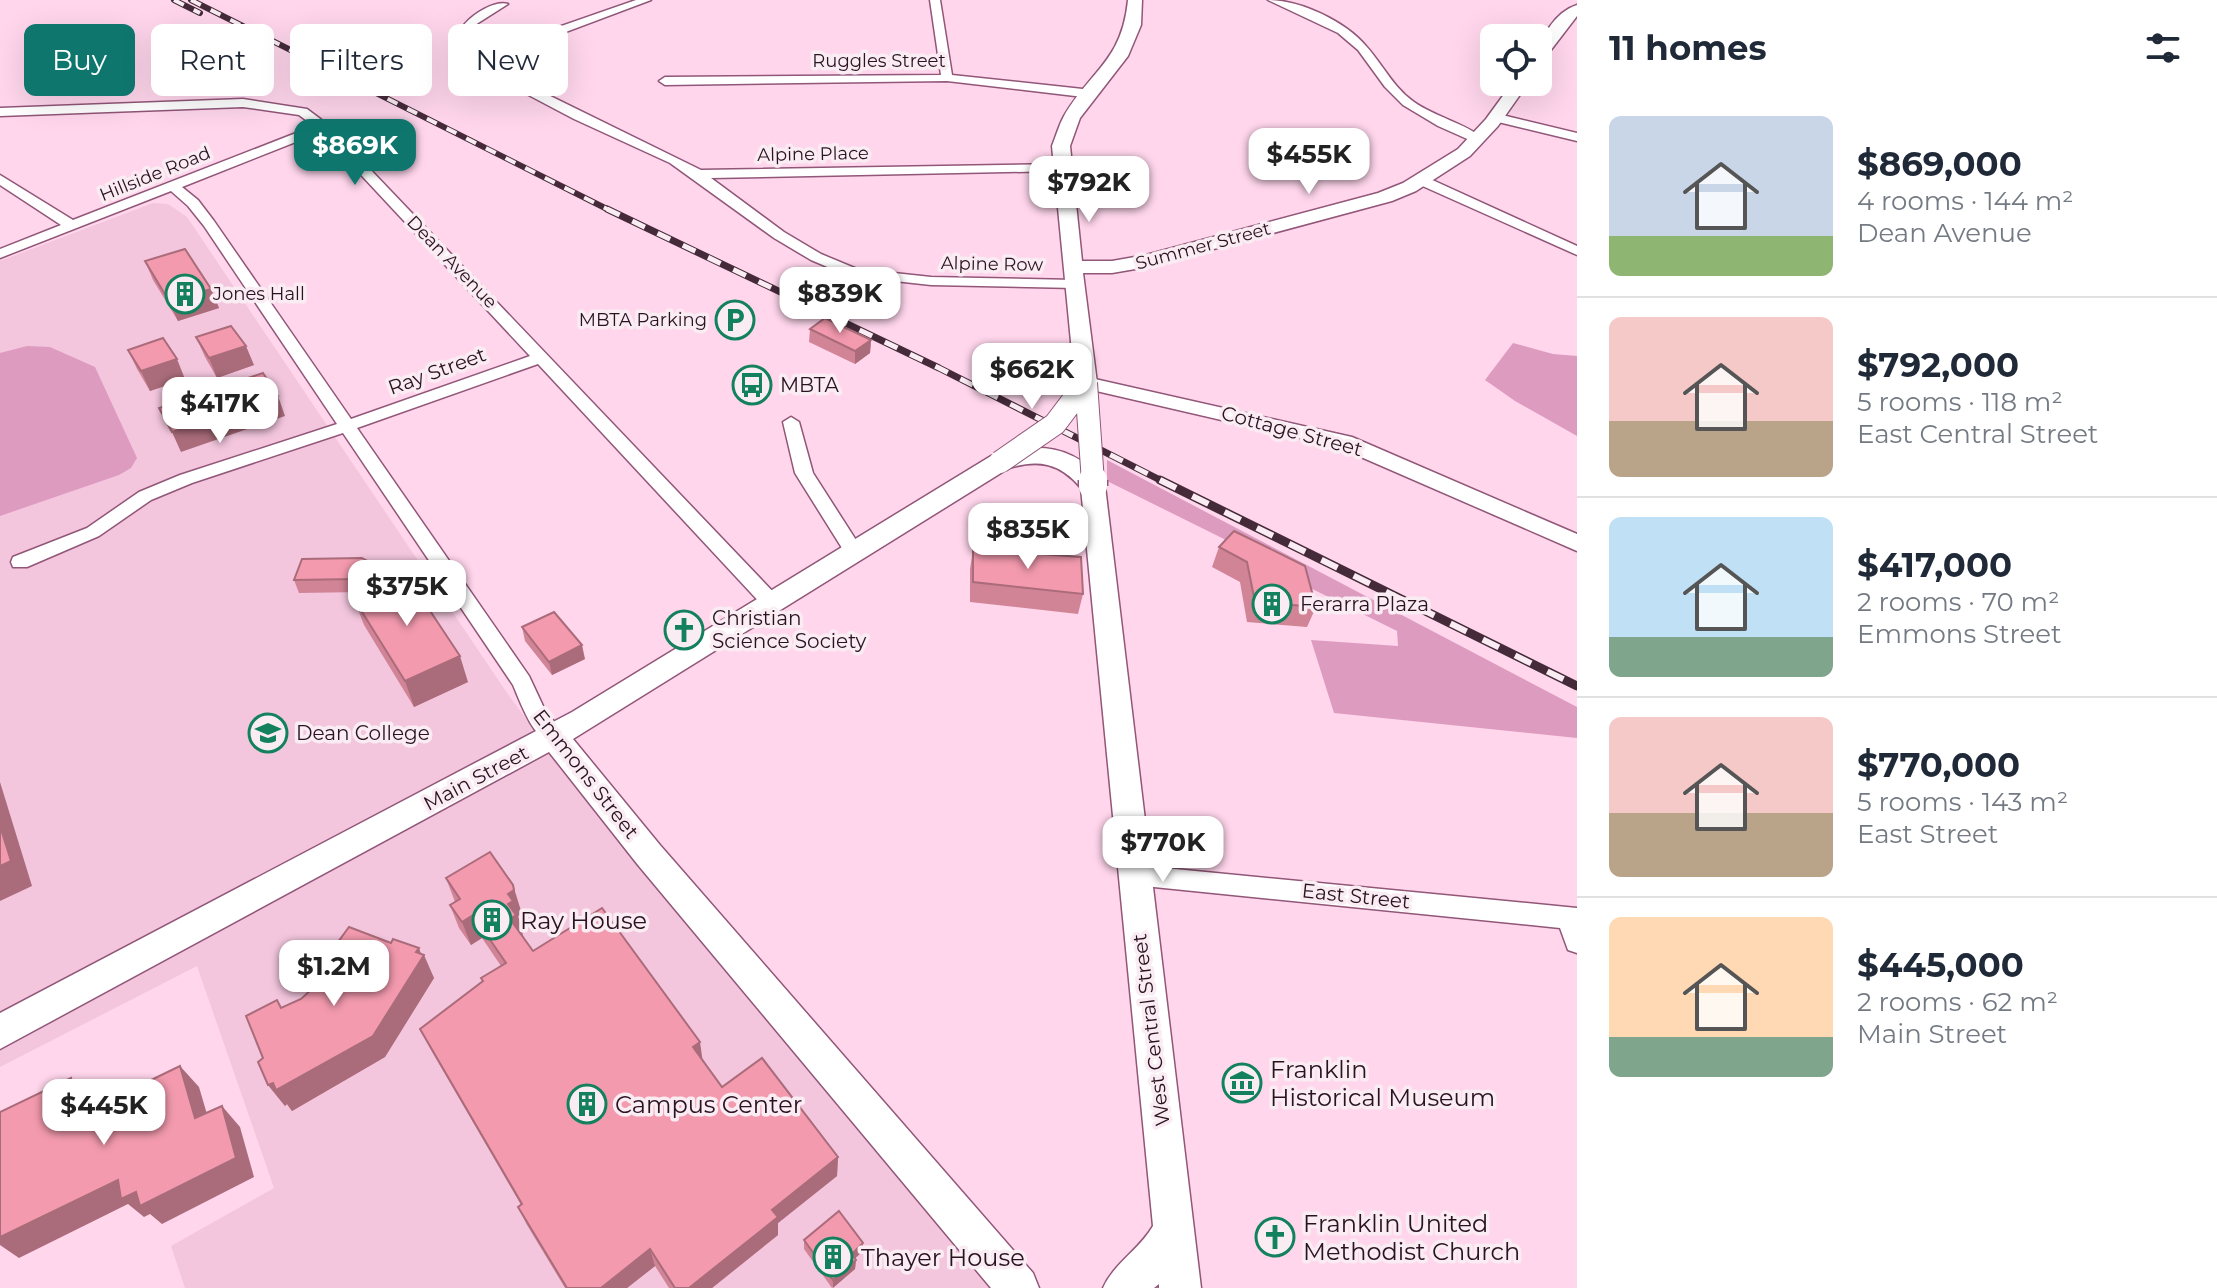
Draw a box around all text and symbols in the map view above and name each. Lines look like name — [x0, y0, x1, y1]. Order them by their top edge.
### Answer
chip: Buy — [24, 24, 135, 96]
chip: Rent — [151, 24, 274, 96]
chip: Filters — [290, 24, 432, 96]
chip: New — [448, 24, 568, 96]
map controls — [1480, 24, 1552, 96]
button: locate — [1480, 24, 1552, 96]
icon: filters — [2141, 26, 2185, 70]
text: 11 homes — [1609, 27, 1767, 69]
street label: Ruggles Street — [812, 50, 946, 72]
pin: $869K — [299, 119, 411, 187]
pin: $455K — [1253, 128, 1365, 196]
text: $869K — [312, 129, 398, 161]
text: $455K — [1267, 138, 1351, 170]
street label: Hillside Road — [96, 142, 214, 206]
street label: Alpine Place — [757, 142, 869, 166]
text: $869,000 — [1857, 143, 2022, 185]
icon: home — [1673, 148, 1769, 244]
pin: $792K — [1033, 156, 1145, 224]
text: $792K — [1047, 166, 1131, 198]
text: 4 rooms · 144 m² — [1857, 185, 2073, 217]
street label: Dean Avenue — [402, 211, 502, 313]
street label: Summer Street — [1133, 217, 1273, 275]
text: Dean Avenue — [1857, 217, 2032, 249]
street label: Alpine Row — [941, 252, 1044, 276]
pin: $839K — [784, 267, 896, 335]
building icon: Jones Hall — [164, 273, 206, 315]
text: $839K — [798, 277, 882, 309]
place label: Jones Hall — [212, 283, 305, 305]
parking icon: MBTA Parking — [714, 299, 756, 341]
place label: MBTA Parking — [579, 309, 707, 331]
street label: Ray Street — [385, 342, 489, 400]
pin: $662K — [976, 343, 1088, 411]
text: $792,000 — [1857, 344, 2019, 386]
icon: home — [1673, 349, 1769, 445]
text: $662K — [990, 353, 1074, 385]
bus stop icon: MBTA — [731, 364, 773, 406]
place label: MBTA — [780, 373, 840, 397]
pin: $417K — [164, 377, 276, 445]
text: 5 rooms · 118 m² — [1857, 386, 2063, 418]
text: $417K — [180, 387, 260, 419]
street label: Cottage Street — [1219, 401, 1365, 461]
text: East Central Street — [1857, 418, 2098, 450]
pin: $835K — [972, 503, 1084, 571]
text: $835K — [986, 513, 1070, 545]
text: $417,000 — [1857, 544, 2012, 586]
icon: home — [1673, 549, 1769, 645]
pin: $375K — [351, 560, 463, 628]
text: $375K — [366, 570, 448, 602]
building icon: Ferarra Plaza — [1251, 583, 1293, 625]
text: 2 rooms · 70 m² — [1857, 586, 2059, 618]
place label: Ferarra Plaza — [1300, 592, 1429, 616]
place label: Christian Science Society — [712, 606, 867, 653]
church icon: Christian Science Society — [663, 609, 705, 651]
text: Emmons Street — [1857, 618, 2062, 650]
street label: Emmons Street — [528, 705, 644, 843]
school or university icon: Dean College — [247, 712, 289, 754]
place label: Dean College — [296, 721, 430, 745]
street label: Main Street — [419, 740, 533, 816]
text: $770,000 — [1857, 744, 2020, 786]
icon: home — [1673, 749, 1769, 845]
text: 5 rooms · 143 m² — [1857, 786, 2068, 818]
pin: $770K — [1107, 816, 1219, 884]
text: East Street — [1857, 818, 1998, 850]
text: $770K — [1121, 826, 1205, 858]
street label: East Street — [1301, 878, 1411, 914]
building icon: Ray House — [471, 899, 513, 941]
place label: Ray House — [520, 906, 647, 935]
street label: West Central Street — [1127, 932, 1175, 1128]
pin: $1.2M — [278, 940, 390, 1008]
text: $445,000 — [1857, 944, 2024, 986]
icon: home — [1673, 949, 1769, 1045]
text: $1.2M — [297, 950, 371, 982]
text: 2 rooms · 62 m² — [1857, 986, 2058, 1018]
text: Main Street — [1857, 1018, 2007, 1050]
place label: Franklin Historical Museum — [1270, 1055, 1495, 1112]
museum icon: Franklin Historical Museum — [1221, 1062, 1263, 1104]
pin: $445K — [48, 1079, 160, 1147]
building icon: Campus Center — [566, 1083, 608, 1125]
text: $445K — [60, 1089, 148, 1121]
place label: Campus Center — [615, 1090, 802, 1119]
place label: Franklin United Methodist Church — [1303, 1209, 1520, 1266]
church icon: Franklin United Methodist Church — [1254, 1216, 1296, 1258]
building icon: Thayer House — [812, 1236, 854, 1278]
place label: Thayer House — [861, 1243, 1025, 1272]

